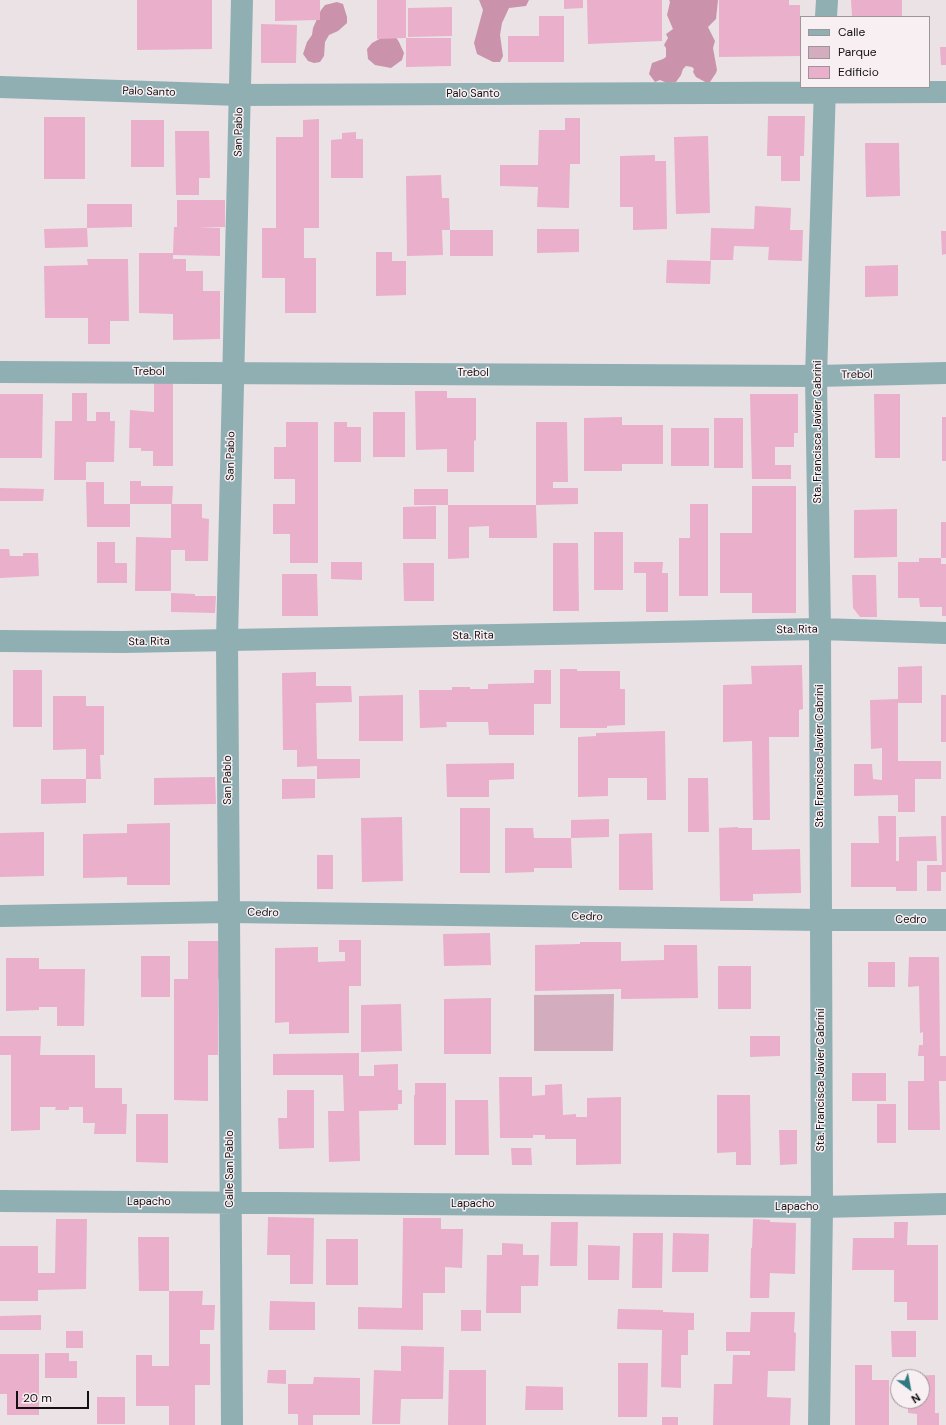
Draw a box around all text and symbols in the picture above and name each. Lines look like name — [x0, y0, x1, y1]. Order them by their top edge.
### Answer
legend — [800, 16, 930, 88]
text: Calle — [838, 24, 865, 40]
text: Parque — [838, 44, 877, 60]
text: Edificio — [838, 64, 879, 80]
street label: Palo Santo — [122, 84, 176, 100]
street label: Palo Santo — [446, 87, 500, 101]
street label: San Pablo — [232, 107, 246, 157]
street label: Sta. Francisca Javier Cabrini — [811, 360, 825, 504]
street label: Trebol — [133, 365, 165, 379]
street label: Trebol — [457, 366, 489, 380]
street label: Trebol — [841, 368, 873, 382]
street label: San Pablo — [224, 431, 238, 481]
street label: Sta. Rita — [776, 623, 818, 637]
street label: Sta. Rita — [452, 629, 494, 643]
street label: Sta. Rita — [128, 635, 170, 649]
street label: Sta. Francisca Javier Cabrini — [813, 684, 827, 828]
street label: San Pablo — [221, 755, 235, 805]
street label: Cedro — [247, 906, 279, 920]
street label: Cedro — [571, 910, 603, 924]
street label: Cedro — [895, 913, 927, 927]
street label: Sta. Francisca Javier Cabrini — [814, 1008, 828, 1152]
street label: Calle San Pablo — [223, 1130, 237, 1208]
street label: Lapacho — [127, 1195, 171, 1209]
street label: Lapacho — [451, 1197, 495, 1211]
street label: Lapacho — [775, 1200, 819, 1214]
north arrow — [890, 1369, 930, 1409]
scale bar — [18, 1383, 91, 1409]
text: 20 m — [23, 1390, 52, 1406]
text: N — [909, 1390, 923, 1406]

